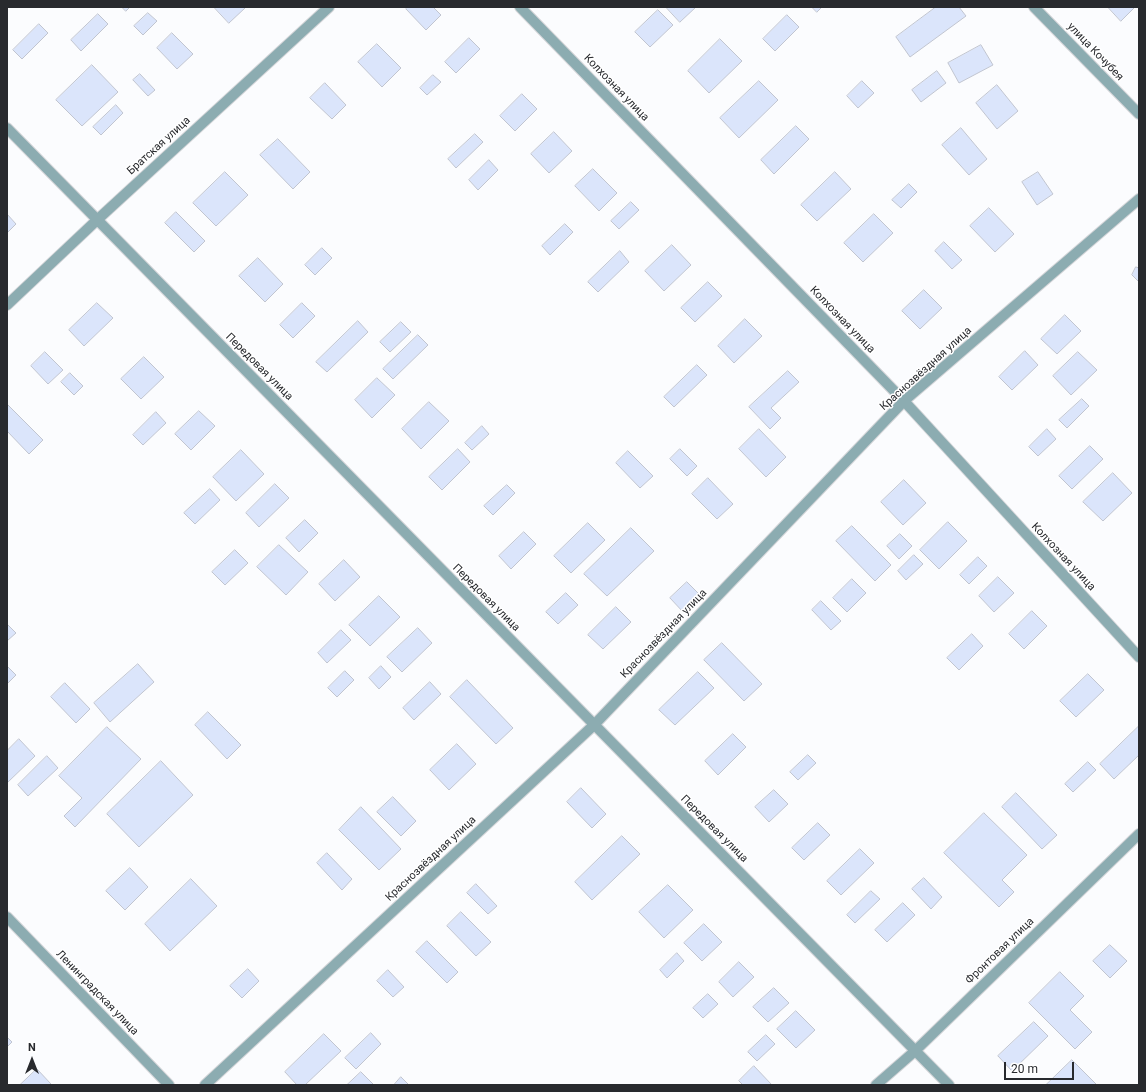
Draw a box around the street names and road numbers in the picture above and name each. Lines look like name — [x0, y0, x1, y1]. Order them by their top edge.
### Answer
street label: улица Кочубея — [1064, 20, 1126, 84]
street label: Колхозная улица — [581, 52, 651, 124]
street label: Братская улица — [125, 114, 193, 178]
street label: Колхозная улица — [807, 284, 877, 356]
street label: Краснозвёздная улица — [877, 324, 975, 414]
street label: Передовая улица — [223, 331, 295, 403]
street label: Колхозная улица — [1028, 520, 1098, 594]
street label: Передовая улица — [450, 562, 522, 634]
street label: Краснозвёздная улица — [618, 587, 710, 681]
street label: Передовая улица — [678, 793, 750, 865]
street label: Краснозвёздная улица — [383, 814, 479, 904]
street label: Фронтовая улица — [963, 915, 1037, 987]
street label: Ленинградская улица — [53, 948, 141, 1038]

